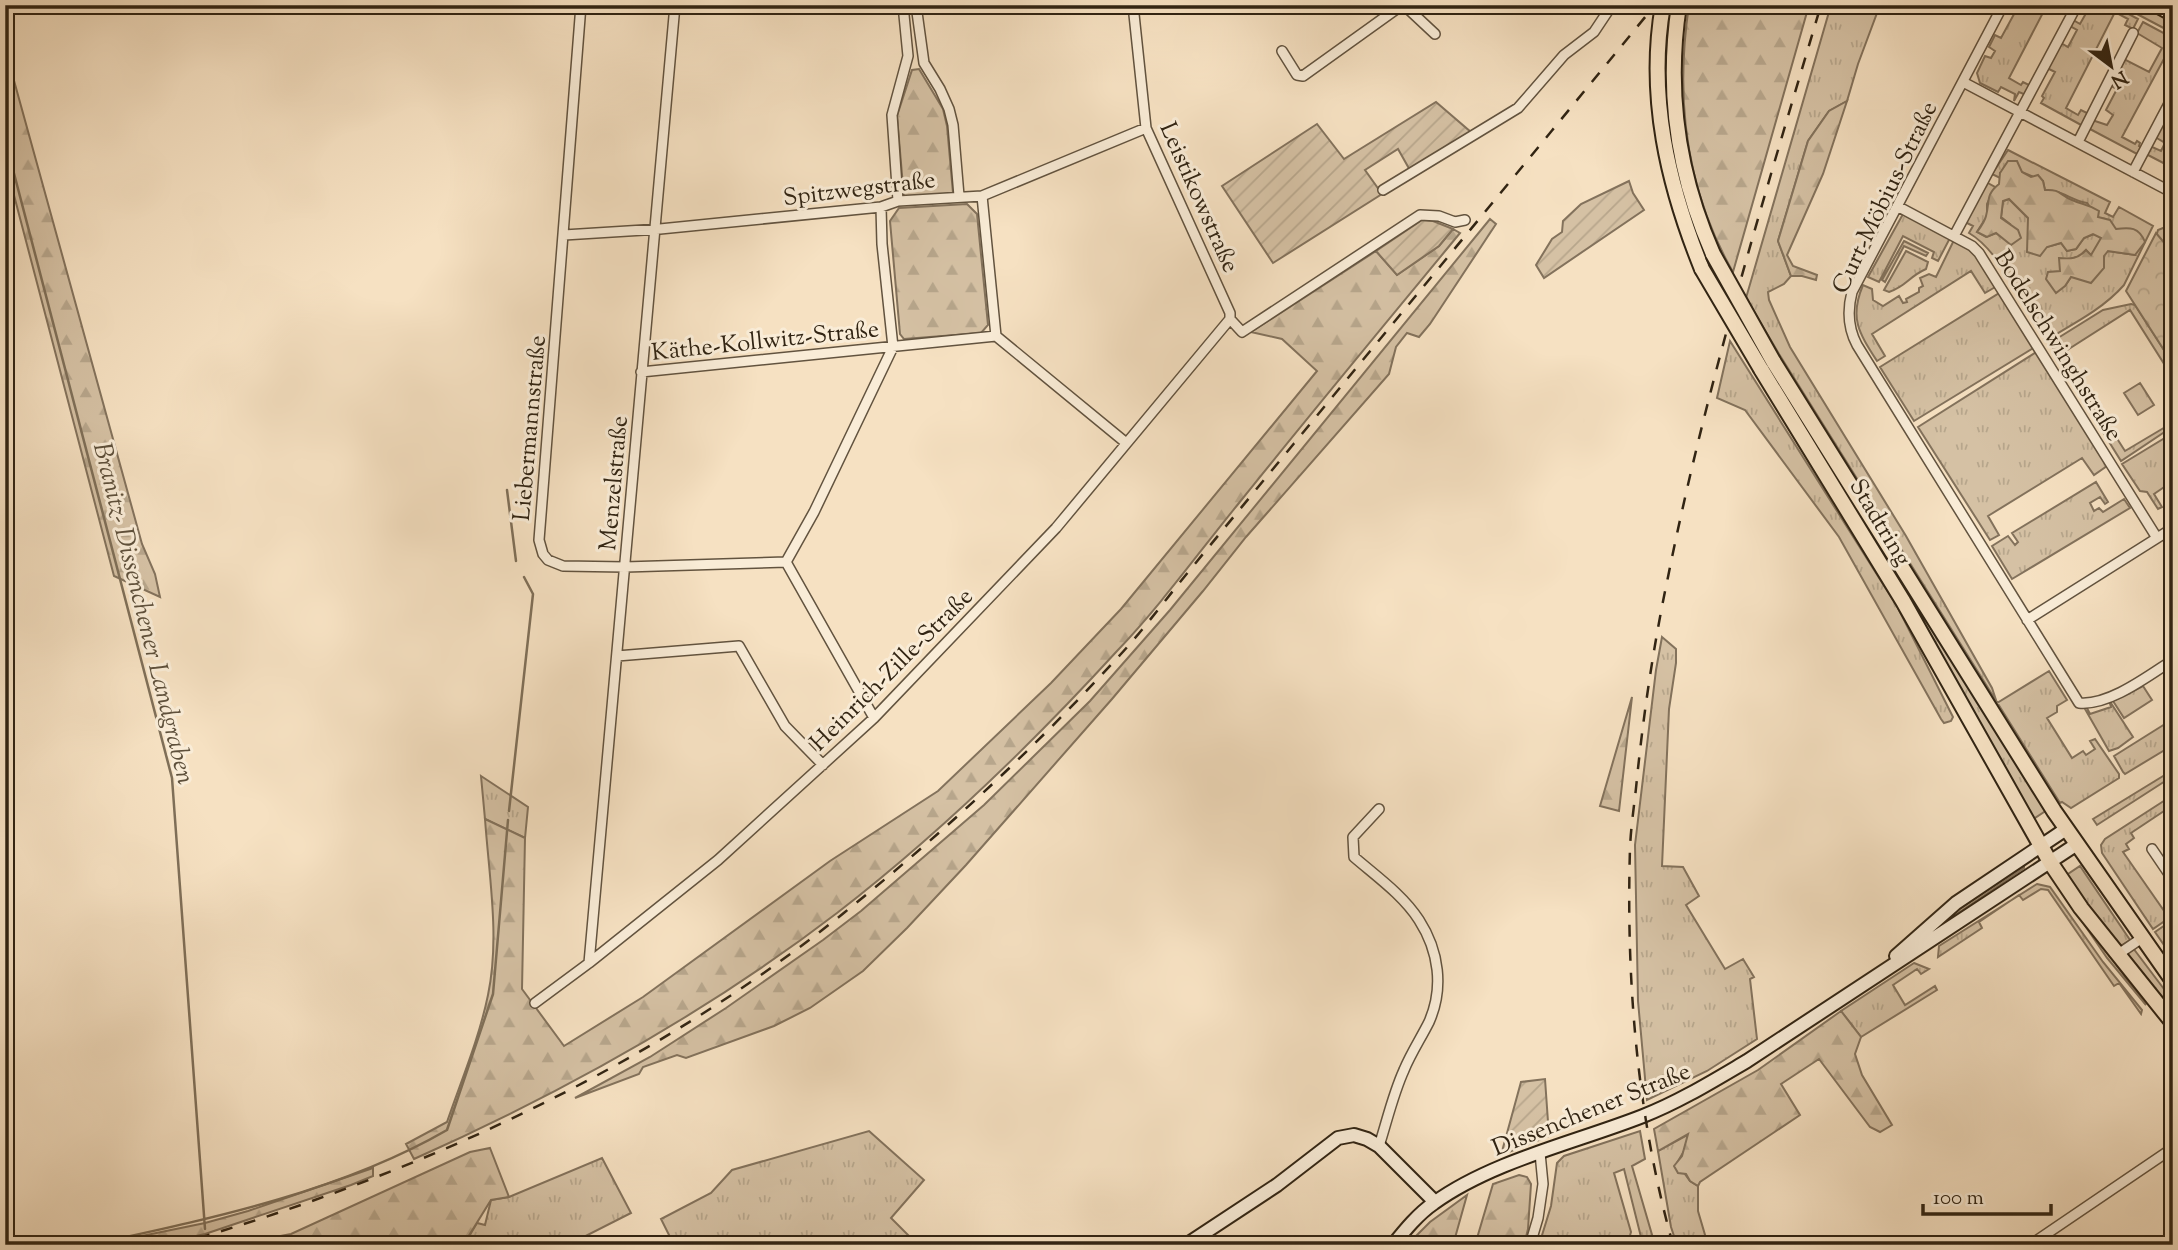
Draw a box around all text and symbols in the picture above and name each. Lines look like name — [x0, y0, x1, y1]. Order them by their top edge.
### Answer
north arrow — [2076, 32, 2146, 102]
text: N — [2105, 63, 2132, 94]
street label: Curt-Möbius-Straße — [1824, 96, 1947, 300]
street label: Leistikowstraße — [1150, 117, 1247, 278]
street label: Spitzwegstraße — [781, 164, 937, 216]
street label: Bodelschwinghstraße — [1985, 244, 2130, 448]
street label: Käthe-Kollwitz-Straße — [650, 313, 881, 371]
street label: Liebermannstraße — [506, 334, 556, 522]
street label: Menzelstraße — [592, 414, 638, 552]
water label: Branitz- Dissenchener Landgraben — [82, 439, 203, 789]
street label: Stadtring — [1840, 473, 1919, 573]
street label: Heinrich-Zille-Straße — [803, 581, 982, 760]
street label: Dissenchener Straße — [1487, 1056, 1696, 1166]
scale bar — [1923, 1173, 2050, 1217]
text: 100 m — [1933, 1184, 1984, 1214]

